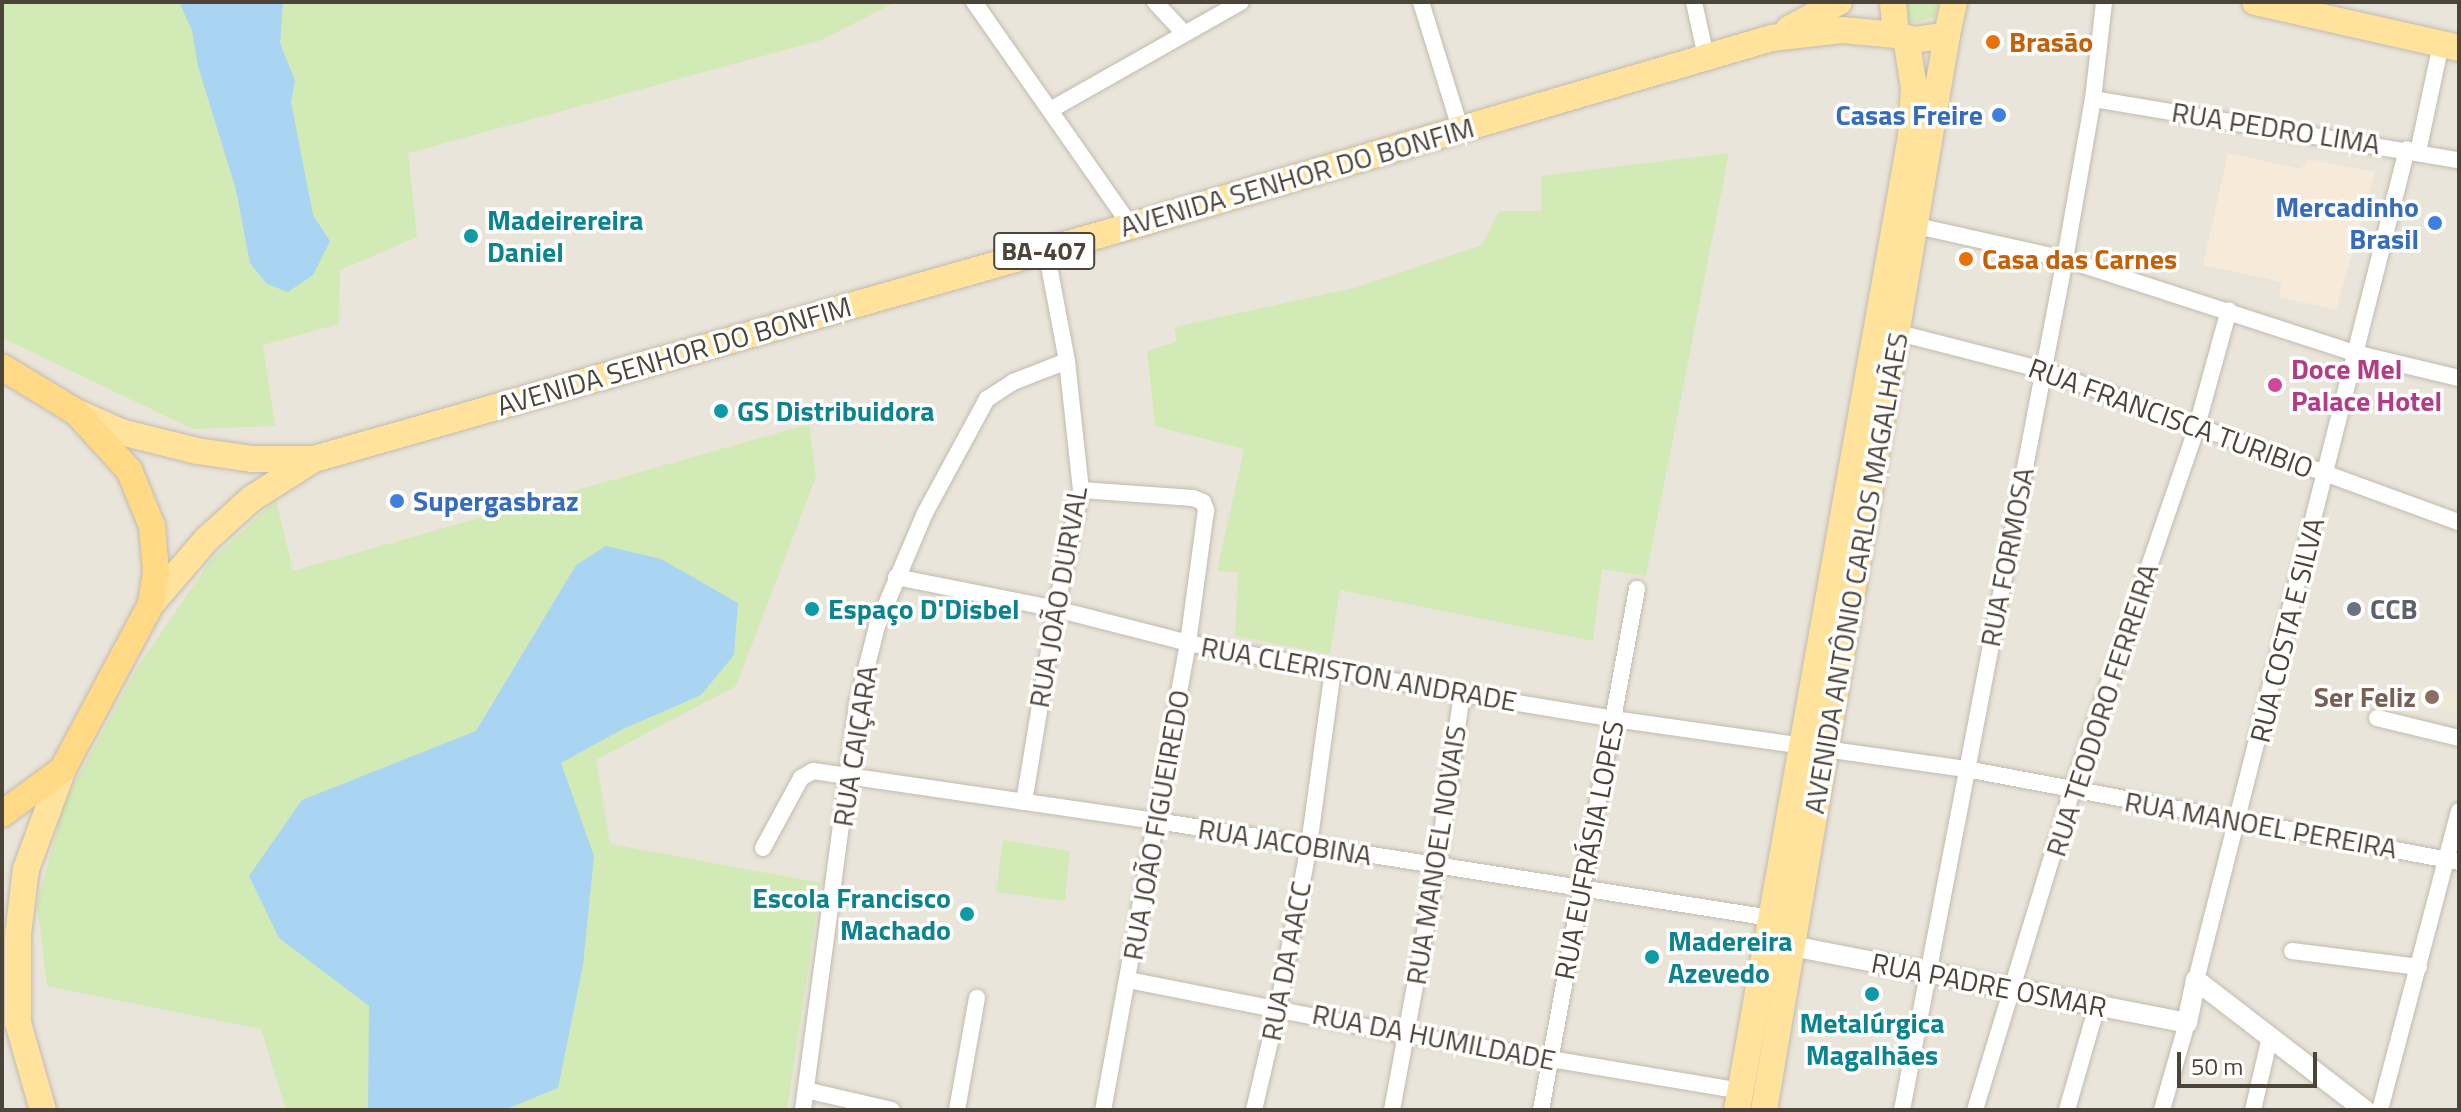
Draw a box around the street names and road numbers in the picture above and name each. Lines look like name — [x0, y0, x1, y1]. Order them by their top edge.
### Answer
street label: RUA PEDRO LIMA — [2169, 95, 2383, 161]
street label: AVENIDA SENHOR DO BONFIM — [1116, 110, 1478, 244]
road number: BA-407 — [992, 229, 1096, 273]
street label: AVENIDA SENHOR DO BONFIM — [493, 289, 855, 423]
street label: AVENIDA ANTÔNIO CARLOS MAGALHÃES — [1797, 330, 1915, 816]
street label: RUA FRANCISCA TURIBIO — [2024, 351, 2318, 485]
street label: RUA FORMOSA — [1973, 465, 2041, 649]
street label: RUA JOÃO DURVAL — [1022, 484, 1094, 710]
street label: RUA COSTA E SILVA — [2243, 514, 2331, 746]
street label: RUA TEODORO FERREIRA — [2039, 559, 2165, 861]
street label: RUA CLERISTON ANDRADE — [1198, 630, 1520, 718]
street label: RUA CAIÇARA — [826, 663, 884, 829]
street label: RUA JOÃO FIGUEIREDO — [1116, 687, 1196, 963]
street label: RUA EUFRÁSIA LOPES — [1547, 718, 1631, 982]
street label: RUA MANOEL NOVAIS — [1399, 723, 1473, 987]
street label: RUA MANOEL PEREIRA — [2122, 784, 2400, 866]
street label: RUA JACOBINA — [1196, 812, 1374, 872]
street label: RUA DA AACC — [1254, 878, 1318, 1044]
street label: RUA PADRE OSMAR — [1869, 946, 2109, 1024]
street label: RUA DA HUMILDADE — [1310, 997, 1558, 1077]

